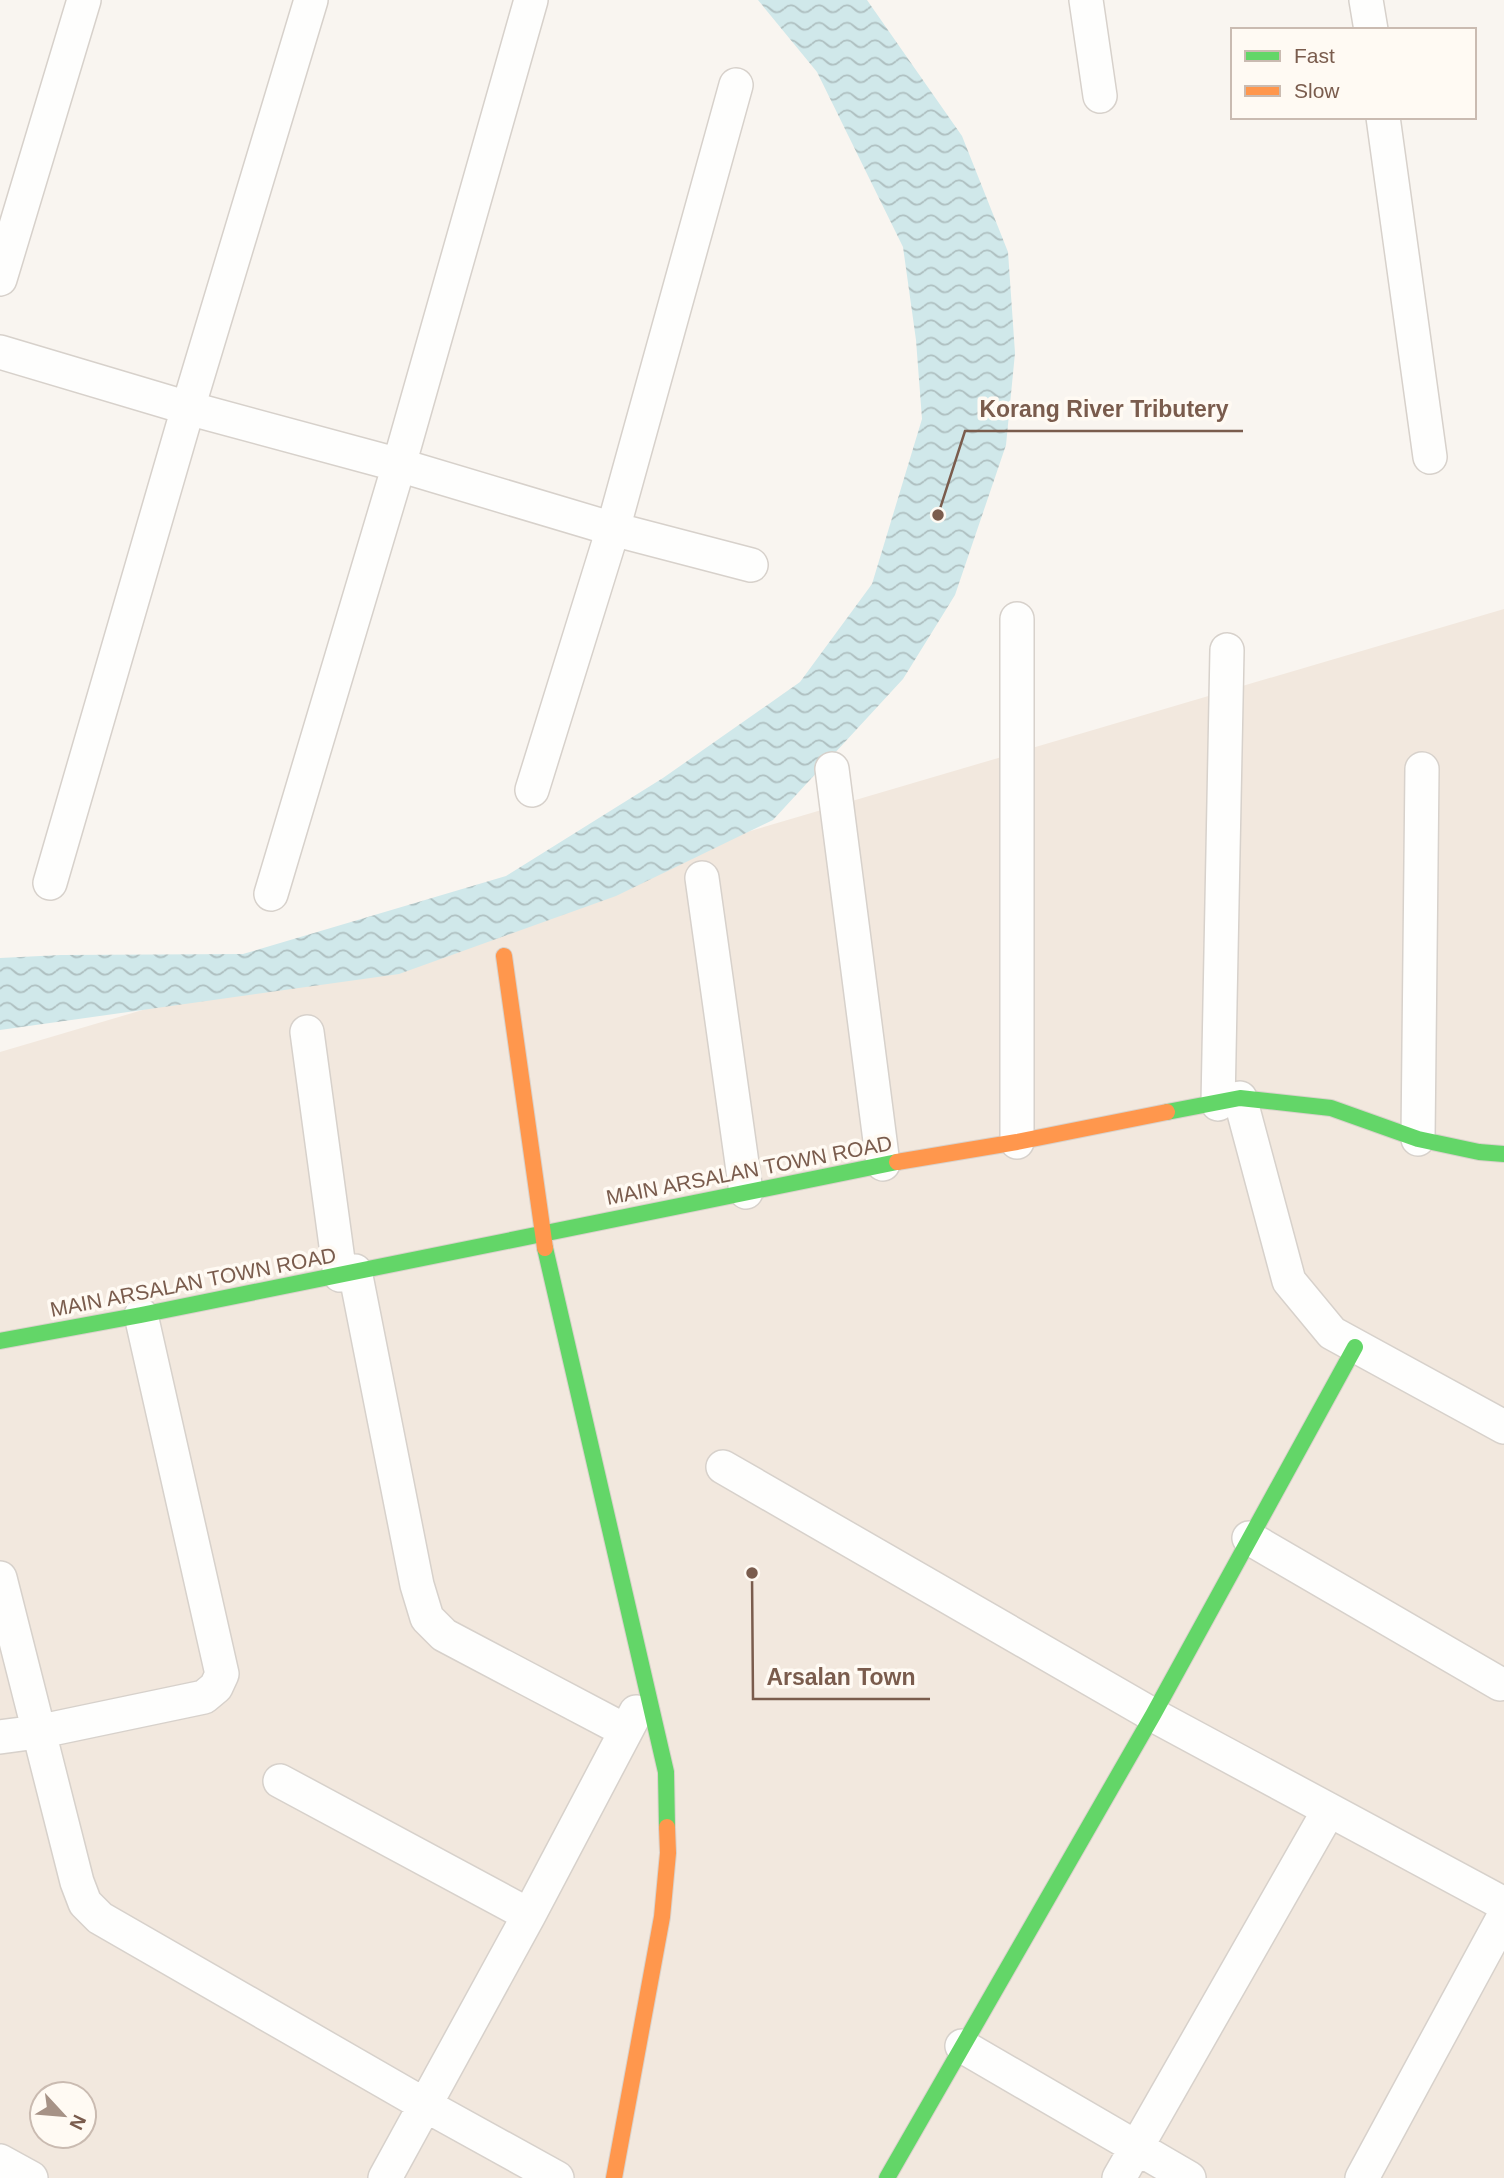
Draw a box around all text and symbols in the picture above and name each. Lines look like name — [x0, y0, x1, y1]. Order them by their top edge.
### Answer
legend — [1231, 28, 1476, 119]
text: Fast — [1294, 44, 1335, 67]
text: Slow — [1294, 79, 1340, 102]
callout: Korang River Tributery — [965, 387, 1243, 431]
text: Korang River Tributery — [979, 396, 1229, 422]
street label: MAIN ARSALAN TOWN ROAD — [604, 1131, 894, 1209]
street label: MAIN ARSALAN TOWN ROAD — [48, 1243, 338, 1321]
callout: Arsalan Town — [753, 1655, 930, 1699]
text: Arsalan Town — [766, 1664, 916, 1690]
north arrow — [28, 2080, 98, 2150]
text: N — [65, 2111, 90, 2133]

